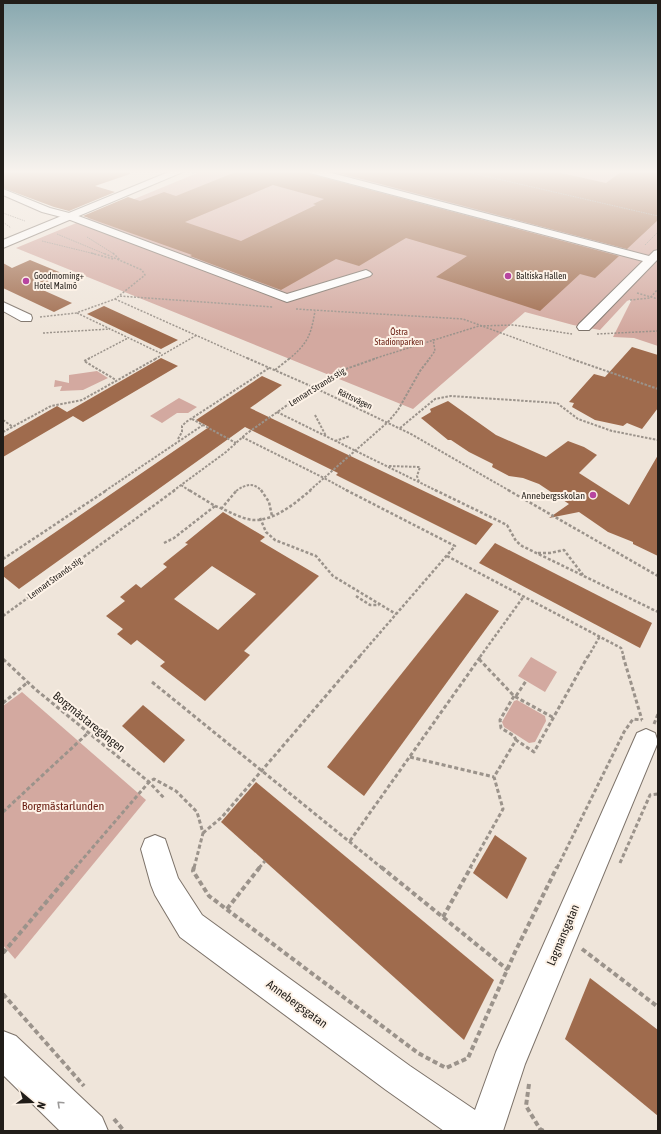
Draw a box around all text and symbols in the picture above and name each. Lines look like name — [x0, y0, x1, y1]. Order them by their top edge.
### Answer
place label: Goodmorning+ Hotel Malmö — [34, 271, 85, 291]
marker: Baltiska Hallen — [503, 271, 513, 281]
place label: Baltiska Hallen — [516, 271, 567, 281]
marker: Goodmorning+ Hotel Malmö — [21, 276, 31, 286]
park label: Östra Stadionparken — [375, 327, 423, 347]
street label: Lennart Strands stig — [287, 366, 347, 408]
street label: Rättsvägen — [336, 387, 374, 411]
place label: Annebergsskolan — [522, 490, 585, 501]
marker: Annebergsskolan — [588, 490, 598, 500]
street label: Lennart Strands stig — [26, 555, 84, 601]
street label: Borgmästaregången — [50, 689, 128, 755]
park label: Borgmästarlunden — [22, 799, 104, 813]
street label: Lagmansgatan — [544, 902, 582, 968]
street label: Annebergsgatan — [264, 977, 330, 1031]
north arrow — [12, 1082, 52, 1122]
text: N — [35, 1100, 48, 1110]
one-way arrow — [57, 1102, 65, 1109]

